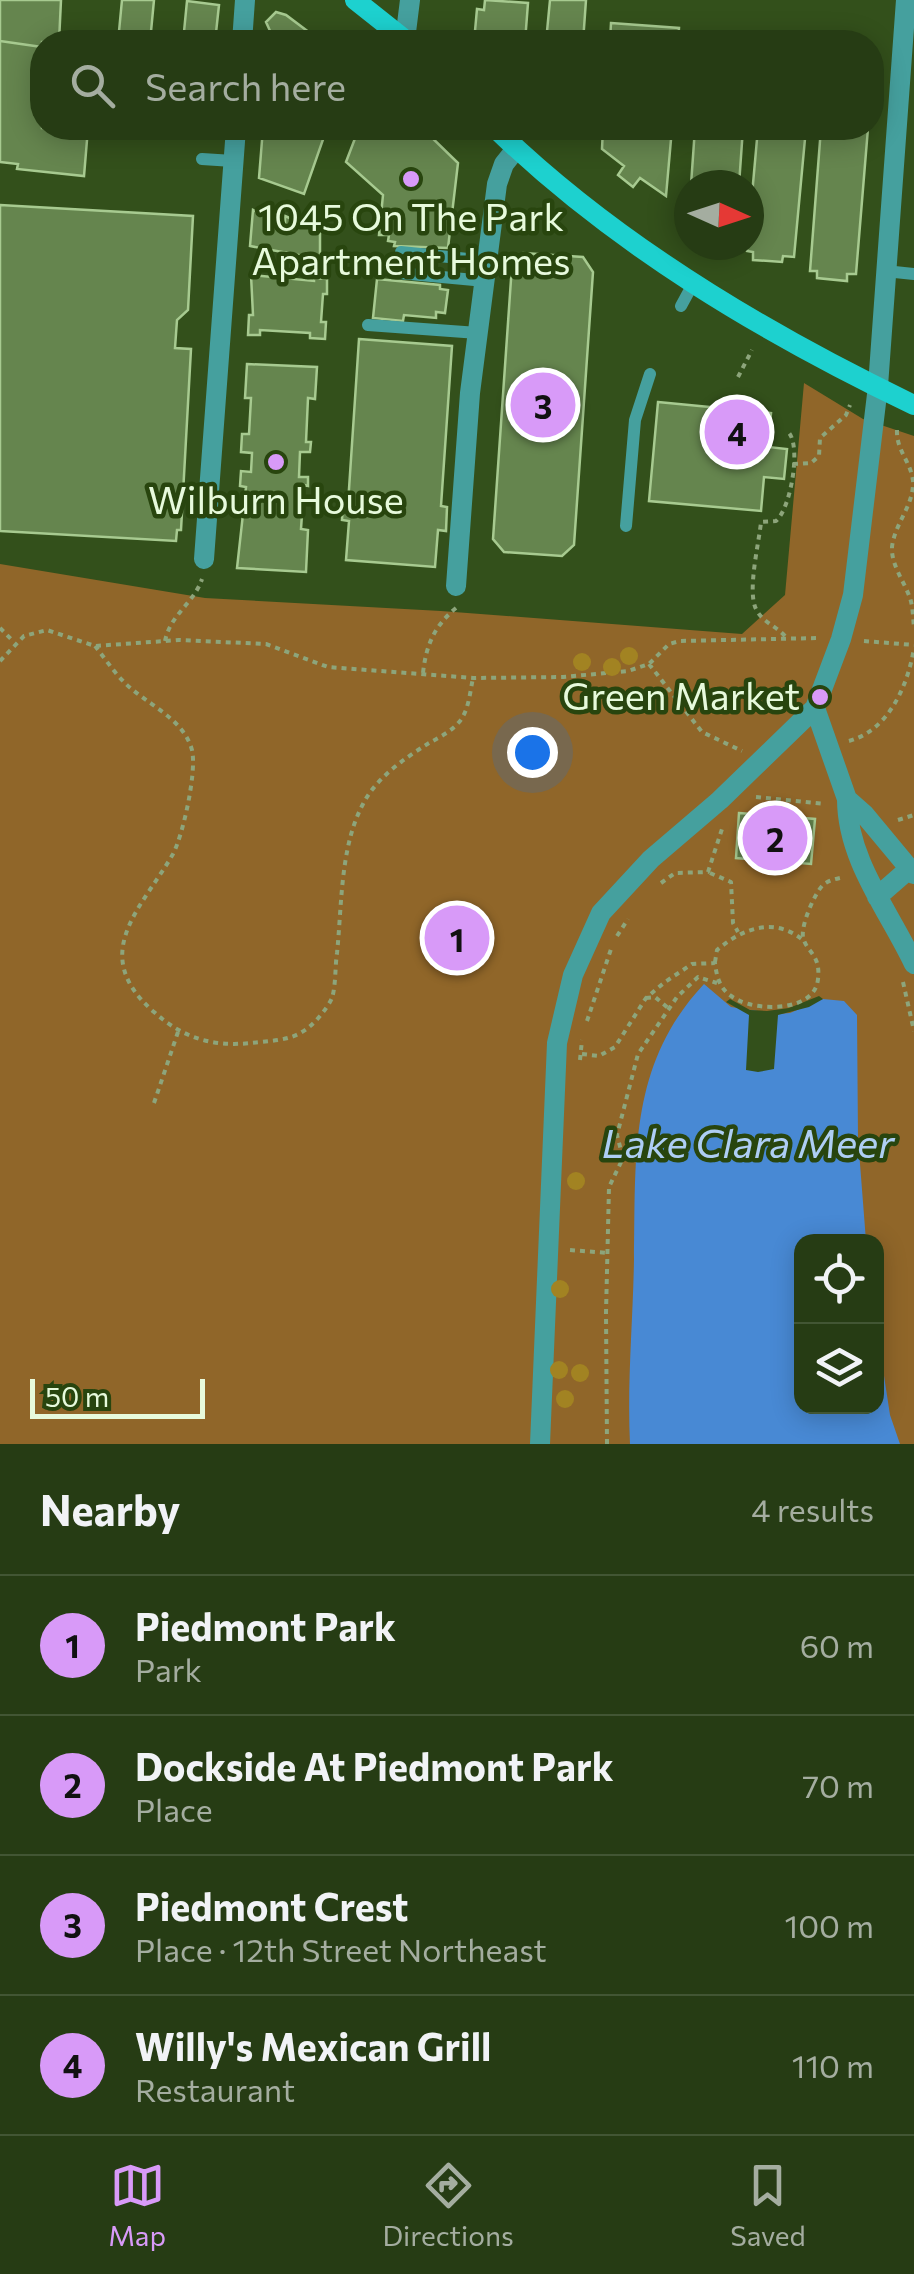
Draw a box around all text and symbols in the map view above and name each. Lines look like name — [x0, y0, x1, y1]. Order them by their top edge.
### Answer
search box — [30, 30, 884, 140]
icon: search — [65, 58, 120, 113]
text: Search here — [145, 62, 346, 109]
marker: 1045 On The Park Apartment Homes — [400, 168, 422, 190]
north arrow — [674, 170, 764, 260]
place label: 1045 On The Park Apartment Homes — [252, 192, 570, 283]
pin: 3 — [510, 368, 576, 442]
pin: 4 — [704, 394, 770, 470]
marker: Wilburn House — [265, 451, 287, 473]
place label: Wilburn House — [148, 475, 404, 522]
place label: Green Market — [562, 671, 800, 718]
marker: Green Market — [809, 686, 831, 708]
your location — [507, 727, 558, 778]
pin: 2 — [742, 800, 808, 876]
pin: 1 — [424, 900, 490, 976]
water label: Lake Clara Meer — [602, 1117, 896, 1166]
map controls — [794, 1234, 884, 1414]
button: locate — [794, 1234, 884, 1324]
button: layers — [794, 1324, 884, 1414]
scale bar — [30, 1374, 205, 1418]
text: 50 m — [45, 1379, 109, 1413]
text: Nearby — [40, 1483, 180, 1535]
text: 4 results — [751, 1489, 874, 1529]
text: Piedmont Park — [135, 1602, 396, 1649]
text: 1 — [65, 1625, 80, 1665]
text: 60 m — [800, 1625, 874, 1665]
text: Park — [135, 1649, 202, 1689]
text: Dockside At Piedmont Park — [135, 1742, 614, 1789]
text: 2 — [63, 1765, 82, 1805]
text: 70 m — [802, 1765, 874, 1805]
text: Place — [135, 1789, 213, 1829]
text: Piedmont Crest — [135, 1882, 408, 1929]
text: 3 — [63, 1905, 82, 1945]
text: 100 m — [785, 1905, 874, 1945]
text: Place · 12th Street Northeast — [135, 1929, 547, 1969]
text: Willy's Mexican Grill — [135, 2022, 491, 2069]
text: 4 — [63, 2045, 82, 2085]
text: 110 m — [792, 2045, 874, 2085]
text: Restaurant — [135, 2069, 295, 2109]
tab: Map — [108, 2158, 166, 2252]
tab: Directions — [382, 2158, 514, 2252]
tab: Saved — [730, 2158, 806, 2252]

